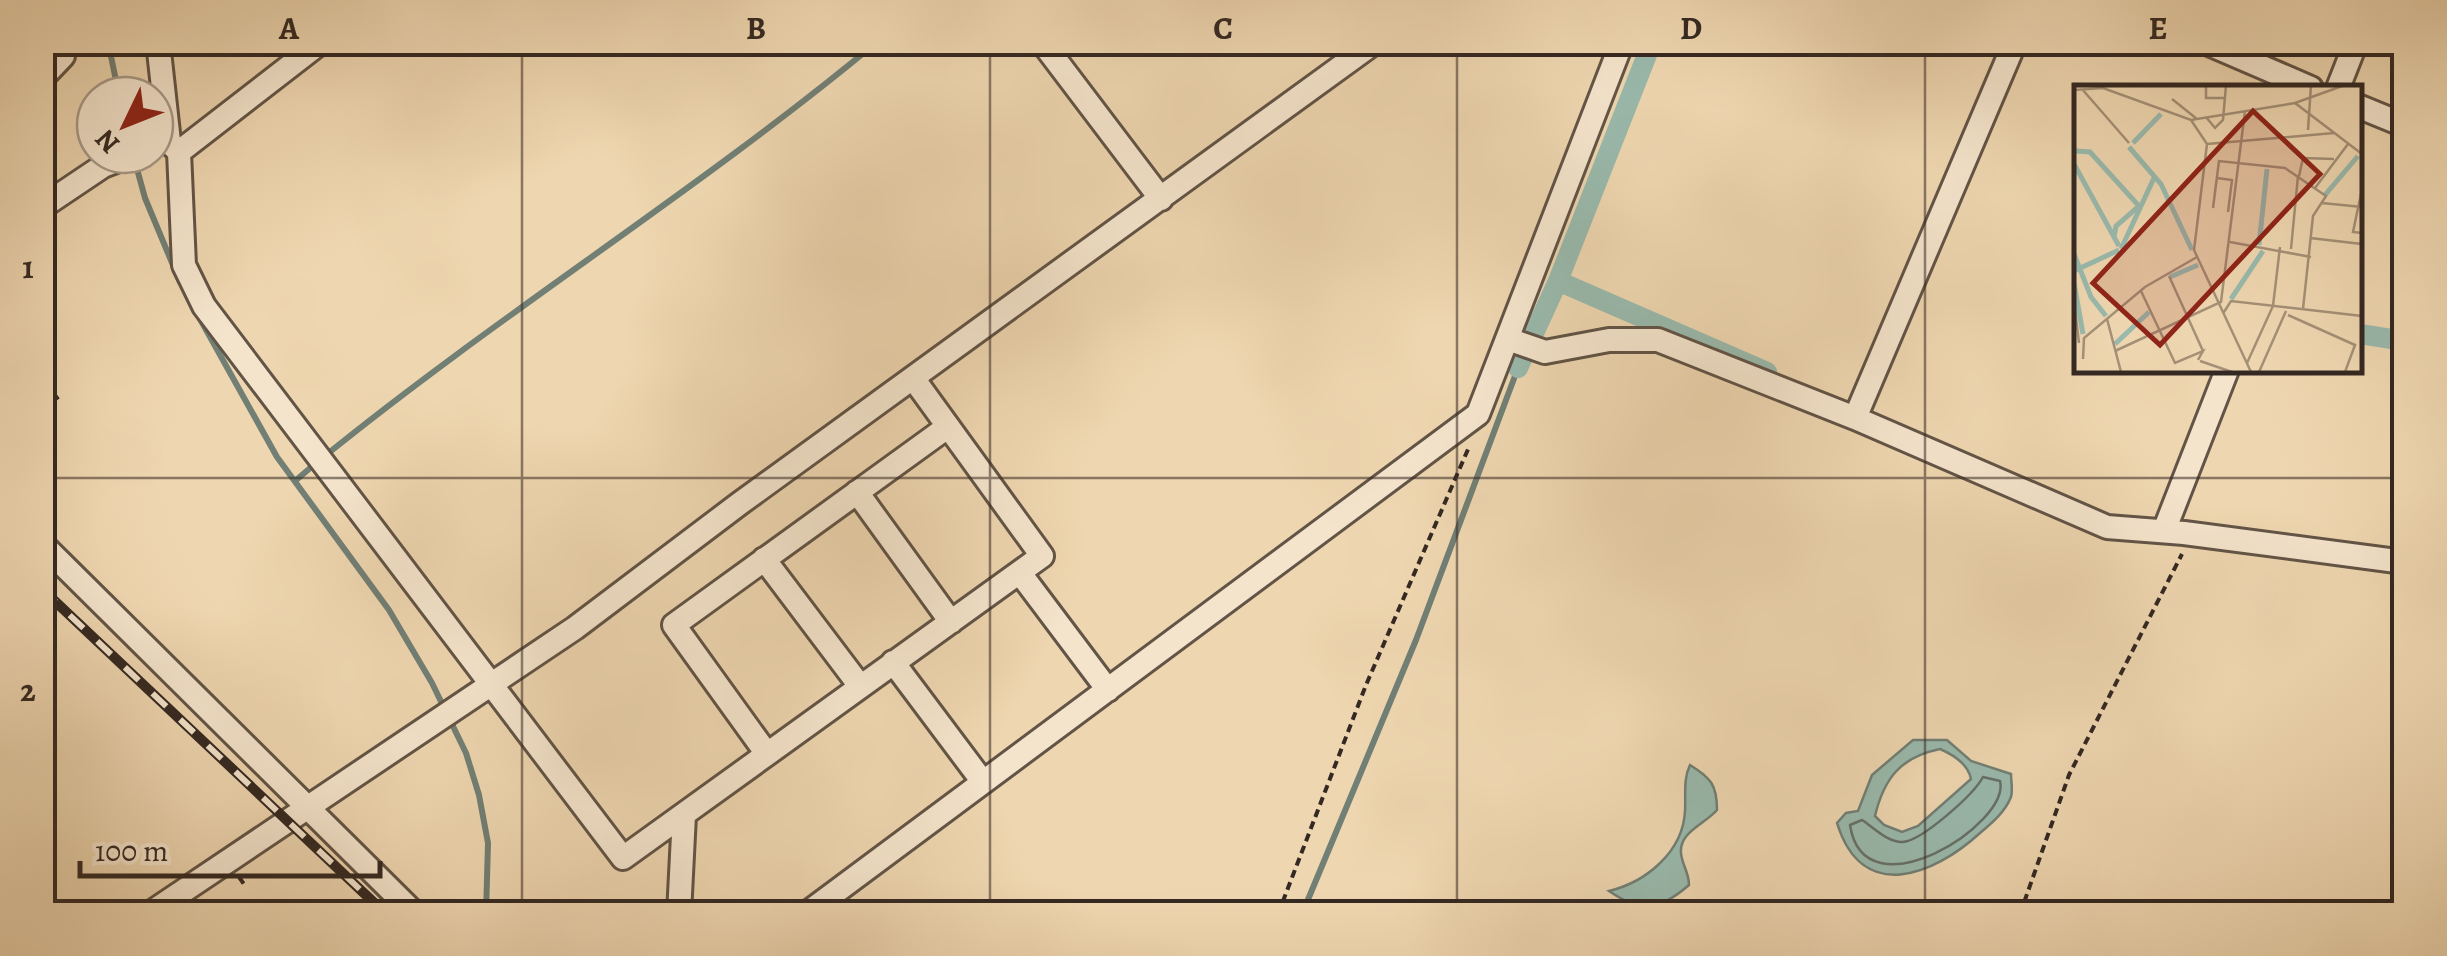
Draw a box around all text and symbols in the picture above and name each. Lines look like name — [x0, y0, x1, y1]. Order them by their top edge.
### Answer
text: A — [278, 6, 300, 50]
text: B — [746, 6, 766, 50]
text: C — [1213, 6, 1233, 50]
text: D — [1680, 6, 1702, 50]
text: E — [2148, 6, 2168, 50]
north arrow — [75, 75, 175, 175]
inset map — [2074, 85, 2362, 372]
text: N — [87, 121, 128, 162]
text: 1 — [22, 245, 34, 289]
text: 2 — [20, 668, 36, 712]
scale bar — [80, 816, 380, 878]
text: 100 m — [95, 831, 168, 871]

